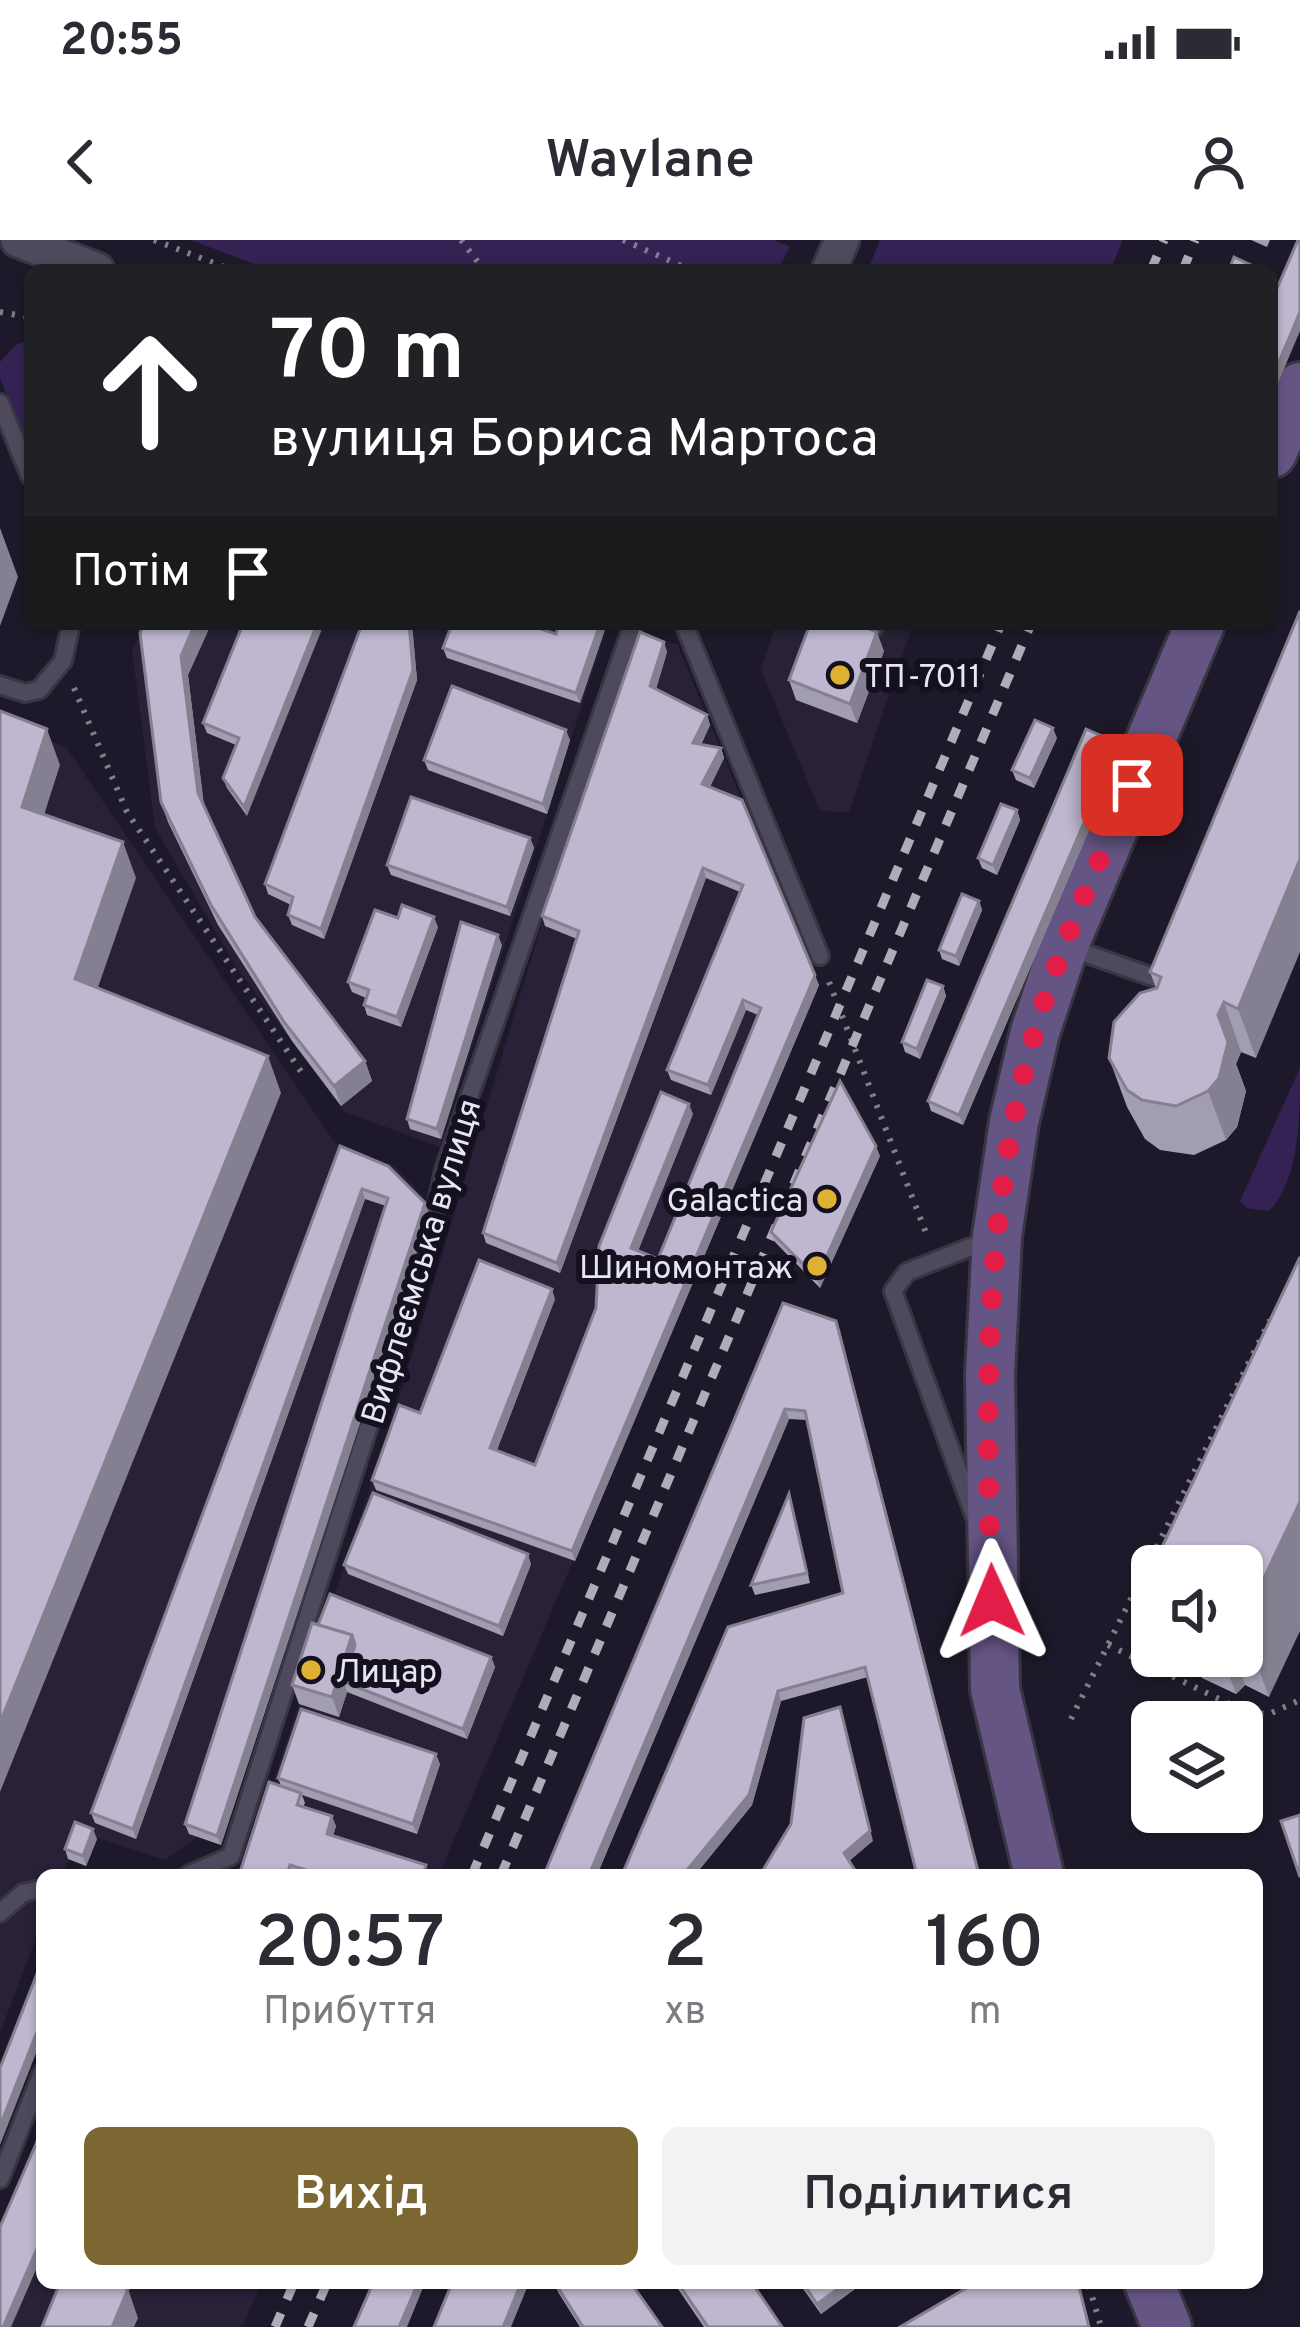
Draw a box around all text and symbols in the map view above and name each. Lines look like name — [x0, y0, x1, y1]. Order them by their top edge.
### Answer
text: 20:55 — [60, 14, 183, 71]
text: Waylane — [545, 128, 755, 197]
icon: back — [48, 129, 114, 195]
icon: person — [1186, 129, 1252, 195]
text: 70 m — [270, 303, 465, 409]
icon: ahead — [72, 312, 228, 468]
text: вулиця Бориса Мартоса — [270, 407, 879, 476]
icon: arrive — [215, 540, 281, 606]
text: Потім — [72, 545, 191, 602]
place label: ТП-7011 — [864, 658, 981, 700]
marker: ТП-7011 — [827, 662, 853, 688]
pin — [1081, 734, 1183, 836]
icon: arrive — [1099, 752, 1165, 818]
street label: Вифлеємська вулиця — [354, 1095, 493, 1430]
place label: Galactica — [667, 1182, 803, 1224]
marker: Galactica — [814, 1186, 840, 1212]
place label: Шиномонтаж — [579, 1249, 793, 1291]
marker: Шиномонтаж — [804, 1253, 830, 1279]
position arrow — [929, 1538, 1055, 1664]
map controls — [1131, 1545, 1263, 1833]
button: sound — [1131, 1545, 1263, 1677]
place label: Лицар — [335, 1653, 437, 1695]
marker: Лицар — [298, 1657, 324, 1683]
button: layers — [1131, 1701, 1263, 1833]
text: 20:57 — [254, 1901, 445, 1993]
text: 2 — [663, 1901, 707, 1993]
text: 160 — [926, 1901, 1045, 1993]
text: Прибуття — [263, 1989, 436, 2038]
text: хв — [664, 1989, 706, 2038]
text: m — [969, 1989, 1002, 2038]
button: Вихід — [84, 2127, 638, 2265]
button: Поділитися — [662, 2127, 1215, 2265]

